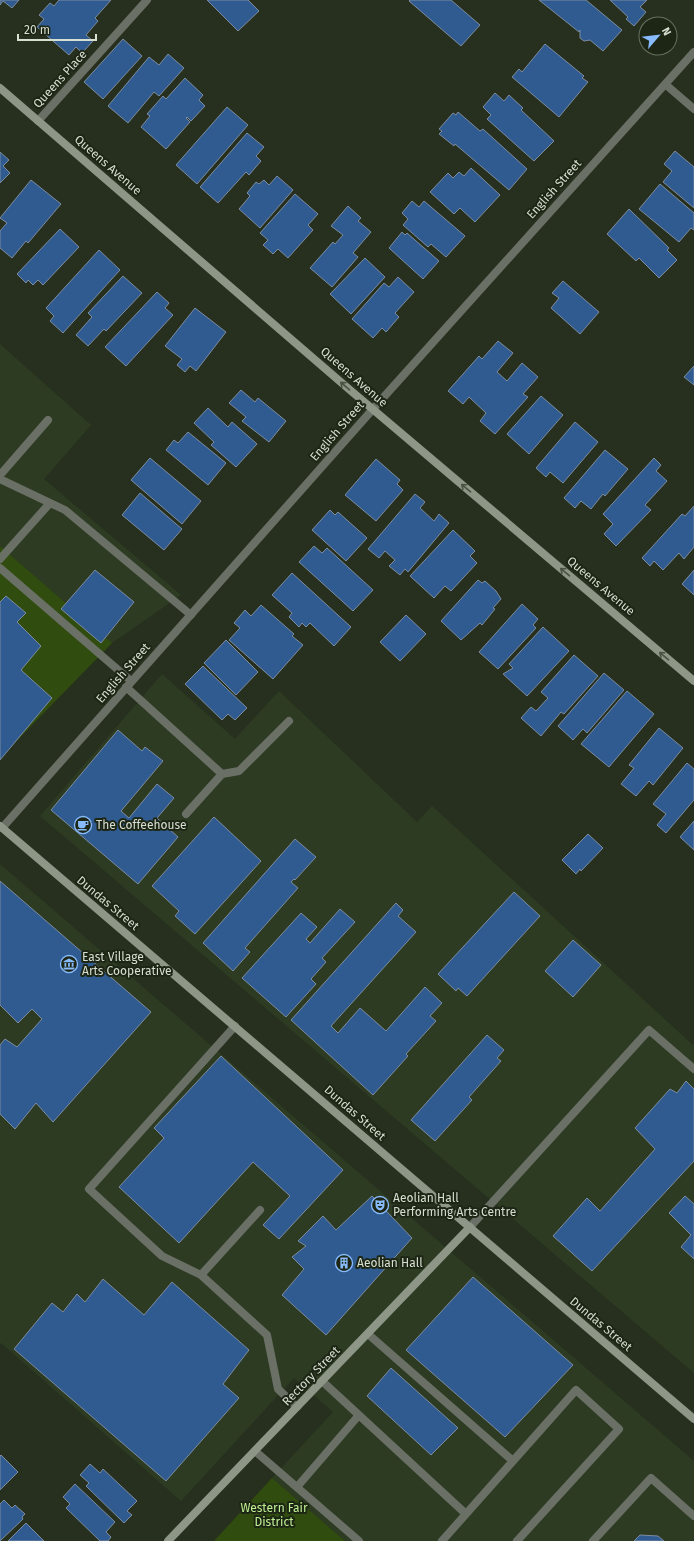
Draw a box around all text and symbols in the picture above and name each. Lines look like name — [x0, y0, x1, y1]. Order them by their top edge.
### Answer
scale bar — [18, 16, 96, 42]
north arrow — [638, 16, 678, 56]
text: 20 m — [24, 23, 50, 37]
text: N — [659, 25, 674, 38]
street label: Queens Place — [30, 47, 90, 111]
street label: Queens Avenue — [72, 132, 144, 198]
street label: English Street — [524, 156, 585, 221]
street label: Queens Avenue — [318, 344, 390, 410]
one-way arrow — [340, 381, 351, 390]
street label: English Street — [307, 398, 367, 464]
one-way arrow — [461, 483, 471, 492]
street label: Queens Avenue — [564, 554, 638, 618]
one-way arrow — [560, 567, 570, 576]
street label: English Street — [93, 640, 153, 706]
one-way arrow — [659, 652, 670, 661]
cafe icon: The Coffeehouse — [73, 815, 93, 835]
place label: The Coffeehouse — [96, 818, 187, 832]
street label: Dundas Street — [74, 873, 142, 933]
place label: East Village Arts Cooperative — [82, 950, 172, 978]
museum icon: East Village Arts Cooperative — [59, 954, 79, 974]
street label: Dundas Street — [321, 1083, 389, 1144]
place label: Aeolian Hall Performing Arts Centre — [393, 1191, 516, 1219]
theatre icon: Aeolian Hall Performing Arts Centre — [370, 1195, 390, 1215]
building icon: Aeolian Hall — [334, 1253, 354, 1273]
place label: Aeolian Hall — [357, 1256, 423, 1270]
street label: Dundas Street — [567, 1294, 635, 1354]
street label: Rectory Street — [279, 1343, 343, 1408]
park label: Western Fair District — [240, 1501, 308, 1529]

